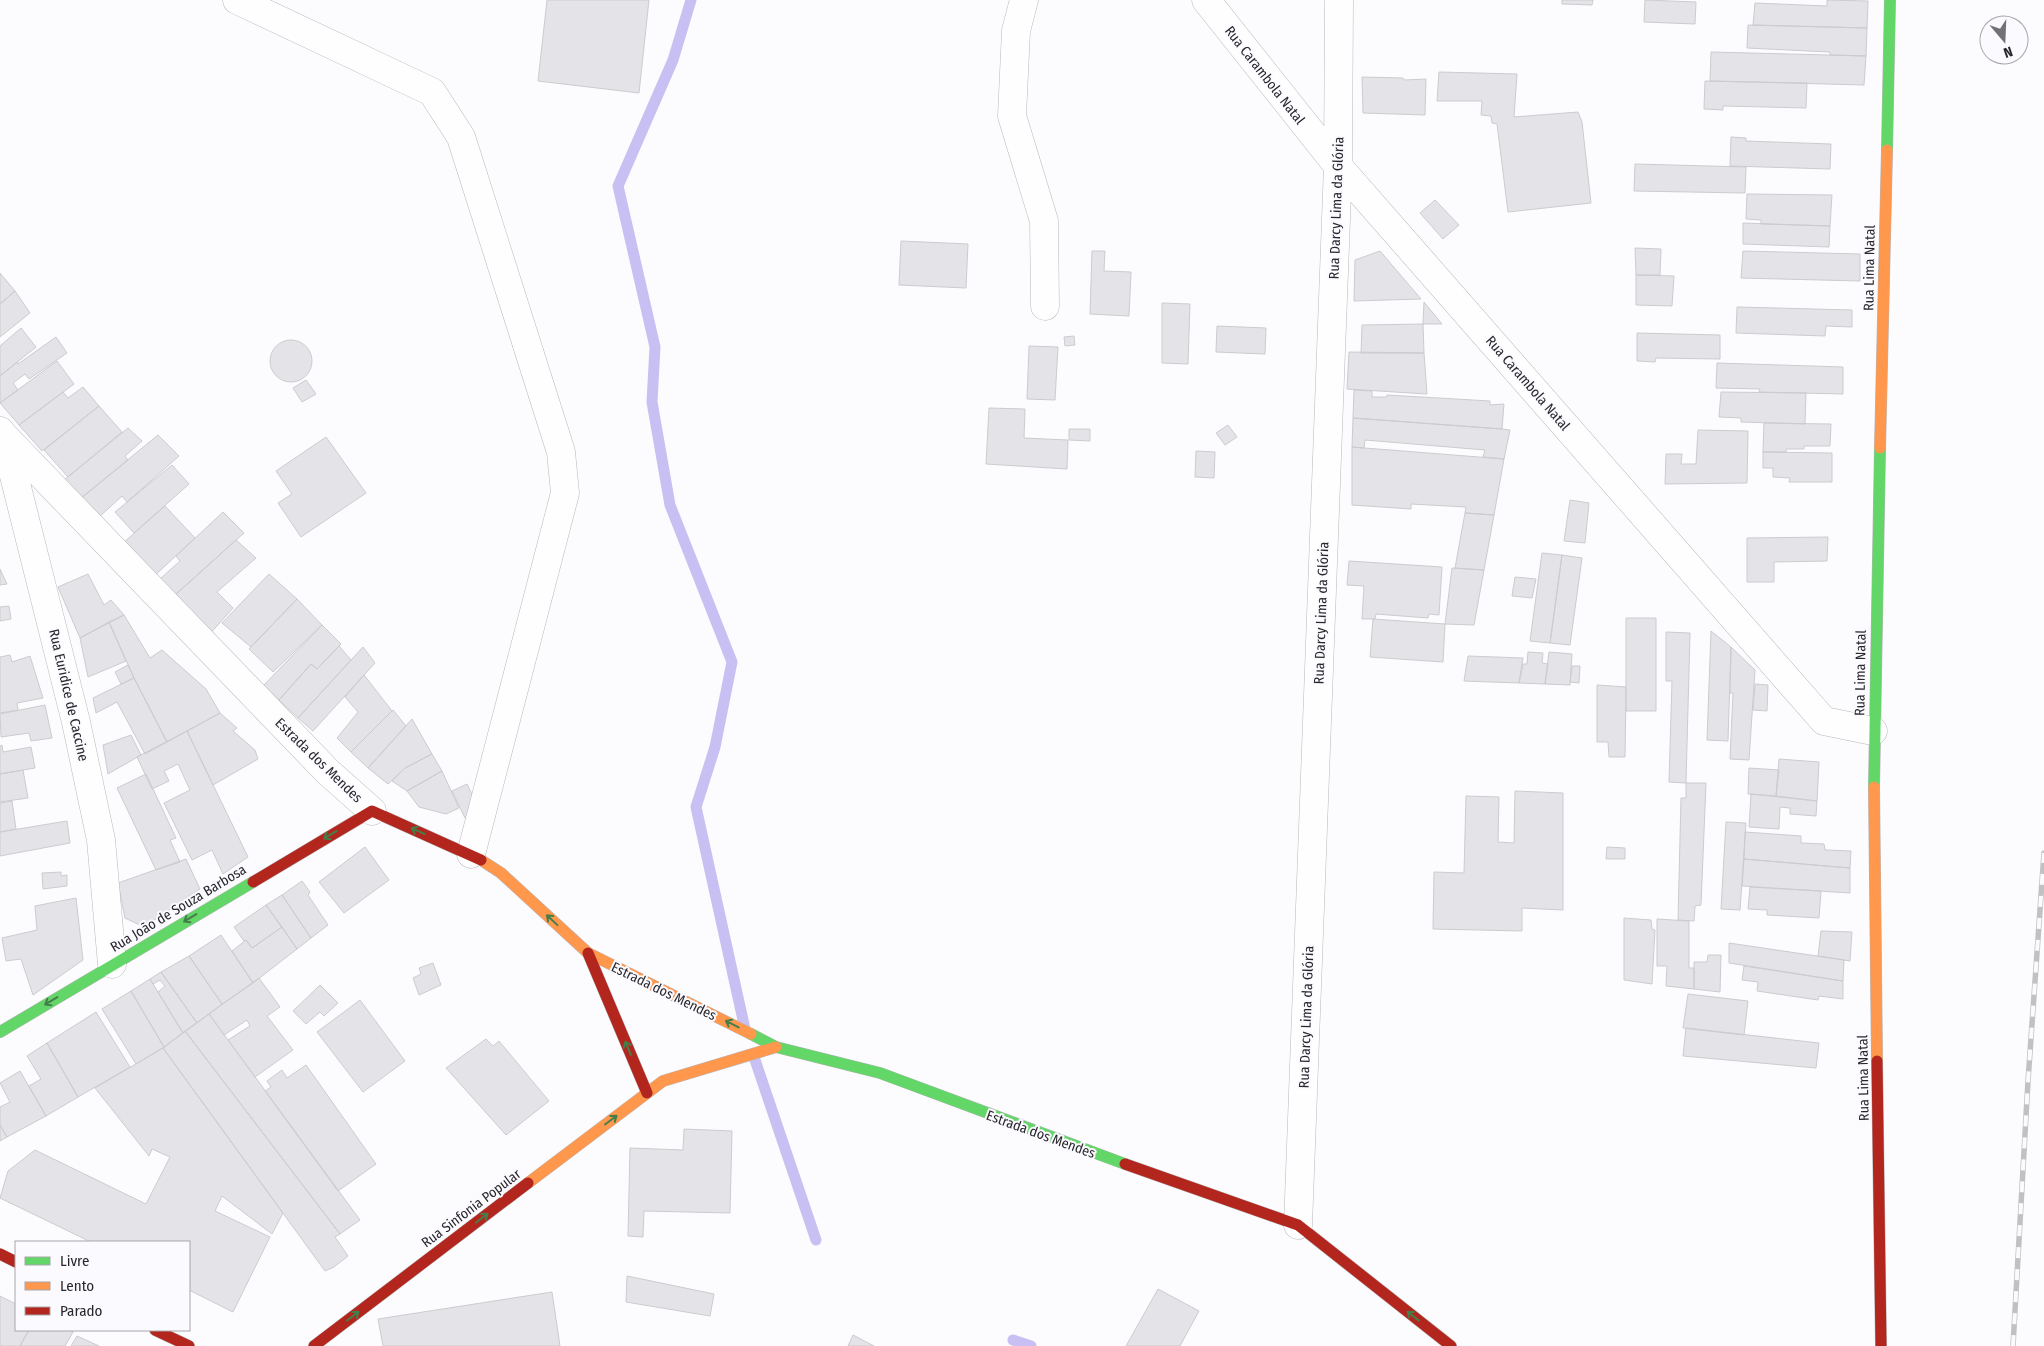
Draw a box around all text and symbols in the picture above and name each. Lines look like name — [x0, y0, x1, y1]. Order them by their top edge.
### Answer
north arrow — [1979, 15, 2029, 65]
street label: Rua Carambola Natal — [1221, 23, 1308, 128]
text: N — [2001, 42, 2015, 61]
street label: Rua Darcy Lima da Glória — [1326, 136, 1347, 280]
street label: Rua Lima Natal — [1860, 225, 1879, 311]
street label: Rua Carambola Natal — [1482, 333, 1574, 434]
street label: Rua Darcy Lima da Glória — [1311, 541, 1332, 685]
street label: Rua Euridice de Caccine — [45, 627, 92, 763]
street label: Rua Lima Natal — [1851, 630, 1870, 716]
street label: Estrada dos Mendes — [271, 714, 366, 806]
one-way arrow — [411, 825, 426, 835]
one-way arrow — [324, 831, 338, 841]
street label: Rua João de Souza Barbosa — [107, 861, 249, 956]
one-way arrow — [183, 913, 198, 923]
one-way arrow — [545, 914, 558, 926]
street label: Rua Darcy Lima da Glória — [1296, 945, 1317, 1089]
street label: Estrada dos Mendes — [608, 959, 719, 1024]
one-way arrow — [44, 997, 58, 1007]
one-way arrow — [725, 1019, 740, 1029]
street label: Rua Lima Natal — [1854, 1035, 1873, 1121]
one-way arrow — [622, 1041, 632, 1056]
street label: Estrada dos Mendes — [984, 1107, 1098, 1162]
one-way arrow — [604, 1115, 618, 1125]
street label: Rua Sinfonia Popular — [418, 1165, 524, 1251]
one-way arrow — [475, 1213, 489, 1223]
legend — [15, 1241, 190, 1331]
text: Livre — [60, 1252, 89, 1270]
text: Lento — [60, 1277, 94, 1295]
text: Parado — [60, 1302, 103, 1320]
one-way arrow — [1407, 1310, 1420, 1321]
one-way arrow — [346, 1311, 359, 1322]

